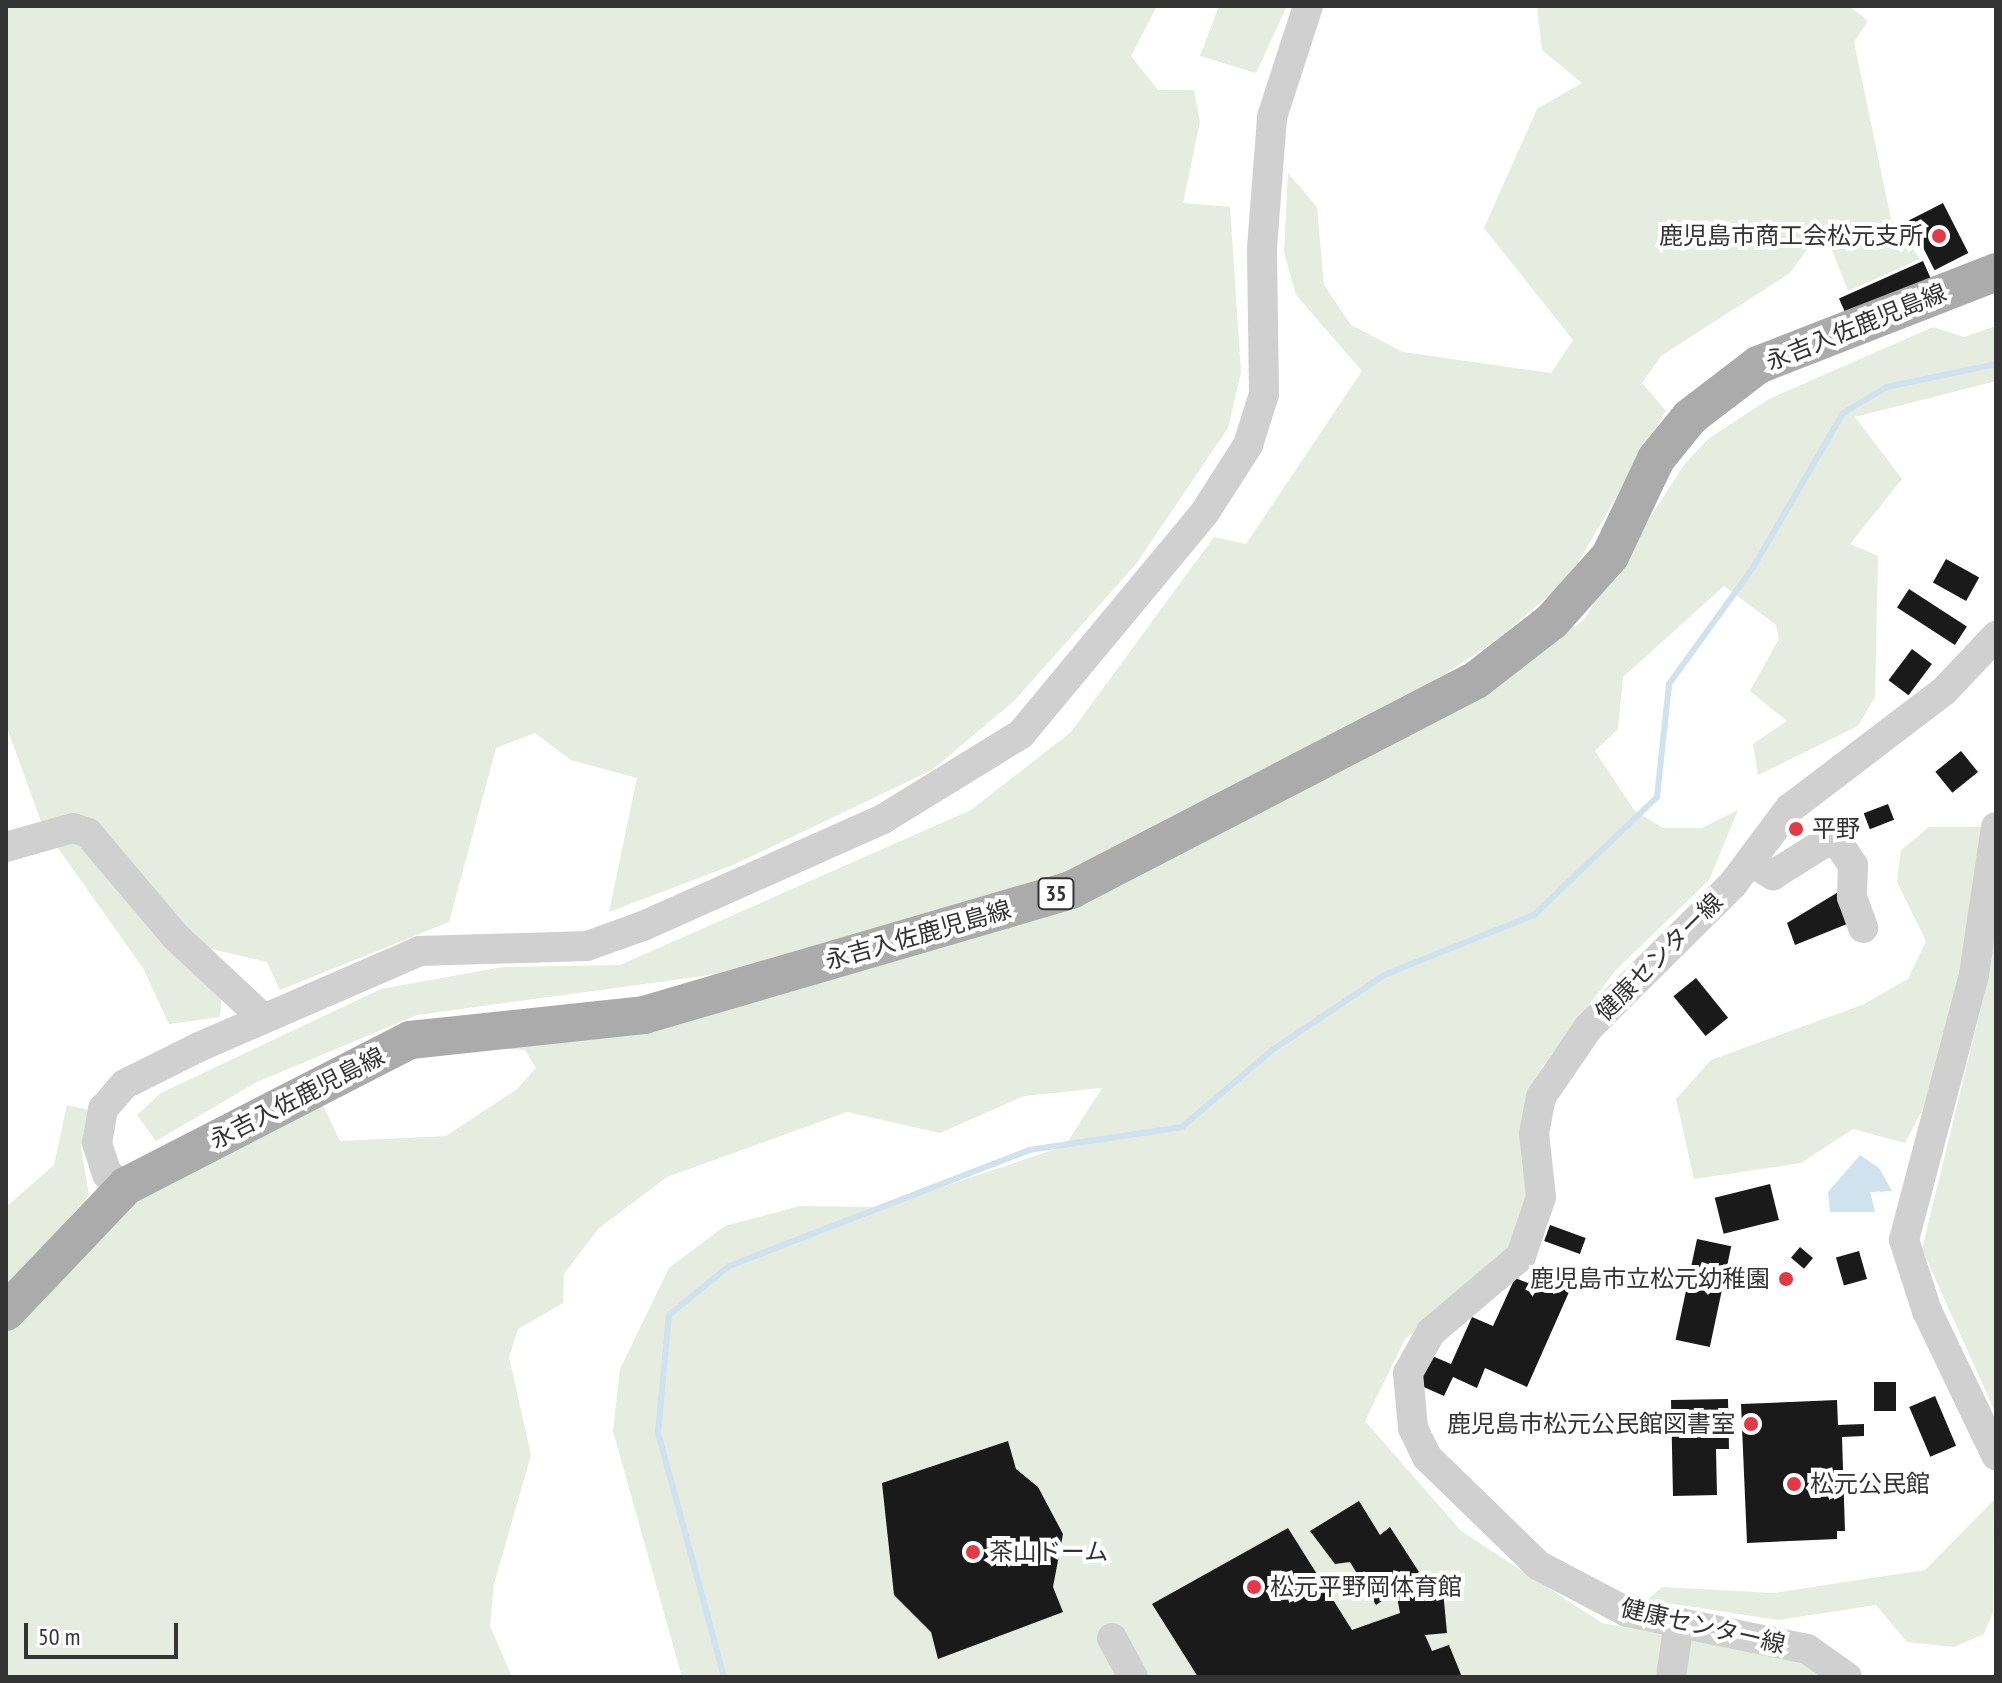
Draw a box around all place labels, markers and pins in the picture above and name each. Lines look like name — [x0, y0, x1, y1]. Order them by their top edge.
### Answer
place label: 鹿児島市商工会松元支所 — [1659, 222, 1923, 250]
marker: 鹿児島市商工会松元支所 — [1930, 227, 1948, 245]
place label: 平野 — [1812, 815, 1860, 843]
marker: 平野 — [1787, 820, 1805, 838]
place label: 鹿児島市立松元幼稚園 — [1530, 1265, 1770, 1293]
marker: 鹿児島市立松元幼稚園 — [1777, 1270, 1795, 1288]
place label: 鹿児島市松元公民館図書室 — [1447, 1410, 1735, 1438]
marker: 鹿児島市松元公民館図書室 — [1742, 1415, 1760, 1433]
place label: 松元公民館 — [1810, 1470, 1930, 1498]
marker: 松元公民館 — [1785, 1475, 1803, 1493]
place label: 茶山ドーム — [989, 1538, 1109, 1566]
marker: 茶山ドーム — [964, 1543, 982, 1561]
place label: 松元平野岡体育館 — [1270, 1573, 1462, 1601]
marker: 松元平野岡体育館 — [1245, 1578, 1263, 1596]

